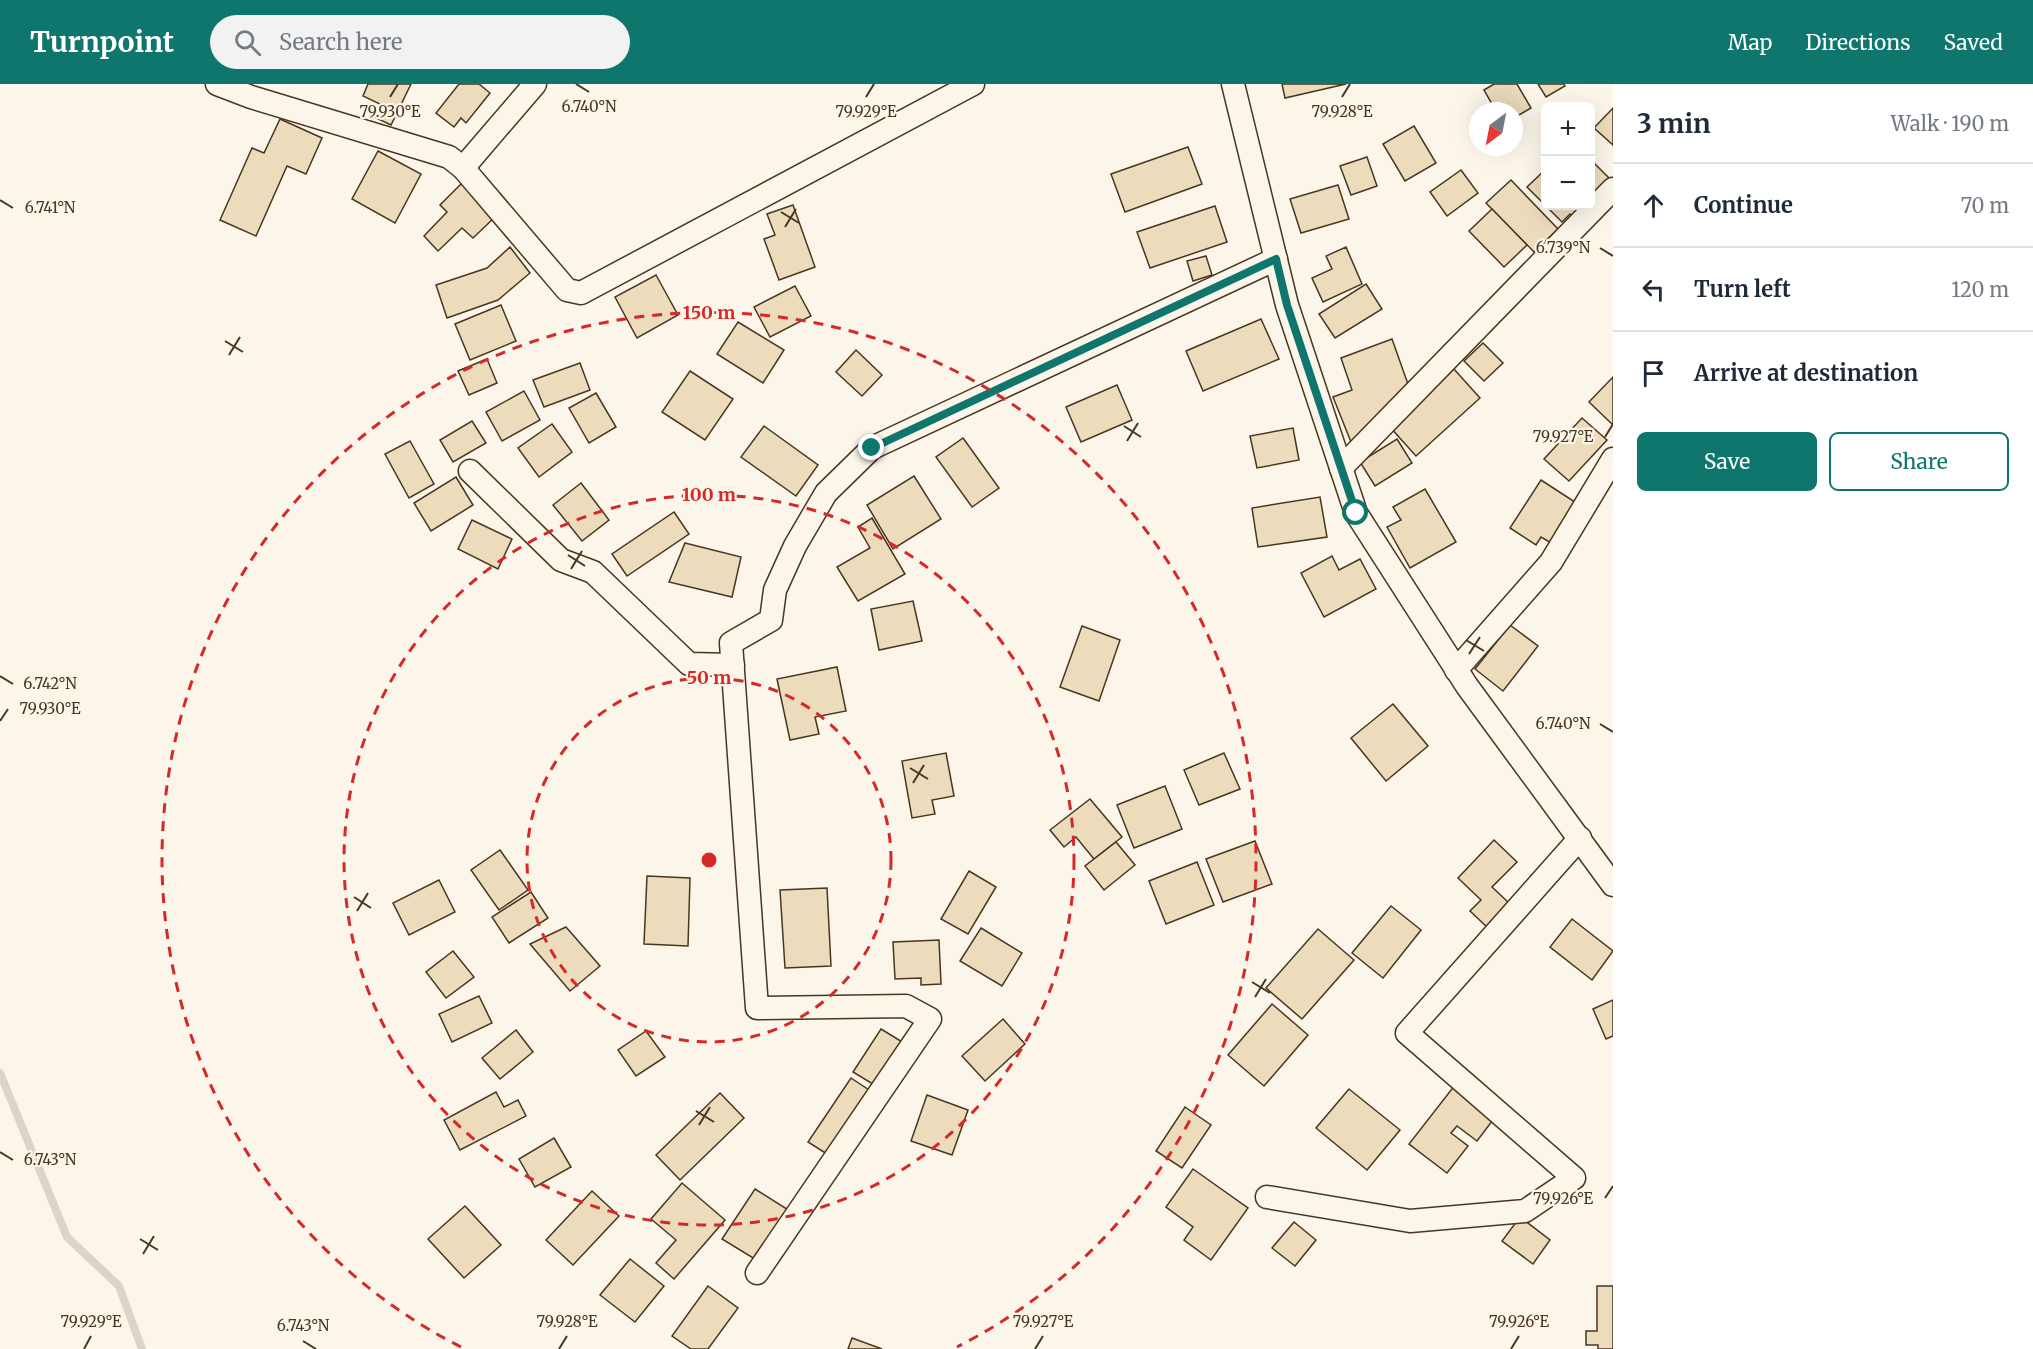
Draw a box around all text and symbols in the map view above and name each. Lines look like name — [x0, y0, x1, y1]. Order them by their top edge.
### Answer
search box — [210, 15, 630, 69]
text: Turnpoint — [30, 24, 174, 60]
icon: search — [231, 26, 264, 59]
text: Search here — [279, 28, 402, 56]
text: Map — [1728, 29, 1772, 56]
text: Directions — [1805, 29, 1910, 56]
text: Saved — [1943, 29, 2003, 56]
text: 6.740°N — [561, 97, 617, 116]
text: 79.930°E — [359, 102, 421, 121]
text: 79.929°E — [836, 102, 897, 121]
text: 79.928°E — [1312, 102, 1373, 121]
north arrow — [1469, 102, 1523, 156]
map controls — [1541, 102, 1595, 210]
button: + — [1541, 102, 1595, 156]
text: 3 min — [1637, 107, 1711, 140]
text: Walk · 190 m — [1891, 111, 2009, 136]
button: − — [1541, 156, 1595, 210]
icon: ahead — [1637, 189, 1670, 222]
text: Continue — [1694, 191, 1793, 219]
text: 70 m — [1961, 193, 2009, 218]
text: 6.741°N — [25, 198, 76, 217]
text: 6.739°N — [1536, 238, 1591, 257]
icon: left — [1637, 273, 1670, 306]
text: Turn left — [1694, 275, 1791, 303]
text: 120 m — [1951, 277, 2009, 302]
text: 150 m — [683, 301, 735, 324]
icon: arrive — [1637, 357, 1670, 390]
text: Arrive at destination — [1694, 359, 1918, 387]
text: 79.927°E — [1533, 427, 1594, 446]
button: Save — [1637, 432, 1817, 491]
button: Share — [1829, 432, 2009, 491]
route end — [858, 434, 884, 460]
text: 100 m — [682, 483, 736, 506]
route start — [1342, 499, 1368, 525]
text: 50 m — [687, 666, 731, 689]
text: 6.742°N — [23, 674, 77, 693]
text: 79.930°E — [19, 699, 81, 718]
text: 6.740°N — [1535, 714, 1591, 733]
centre of rings — [699, 850, 719, 870]
text: 6.743°N — [24, 1150, 77, 1169]
text: 79.926°E — [1533, 1189, 1593, 1208]
text: 79.929°E — [61, 1312, 122, 1331]
text: 79.928°E — [537, 1312, 598, 1331]
text: 79.927°E — [1013, 1312, 1074, 1331]
text: 79.926°E — [1489, 1312, 1549, 1331]
text: 6.743°N — [277, 1316, 330, 1335]

